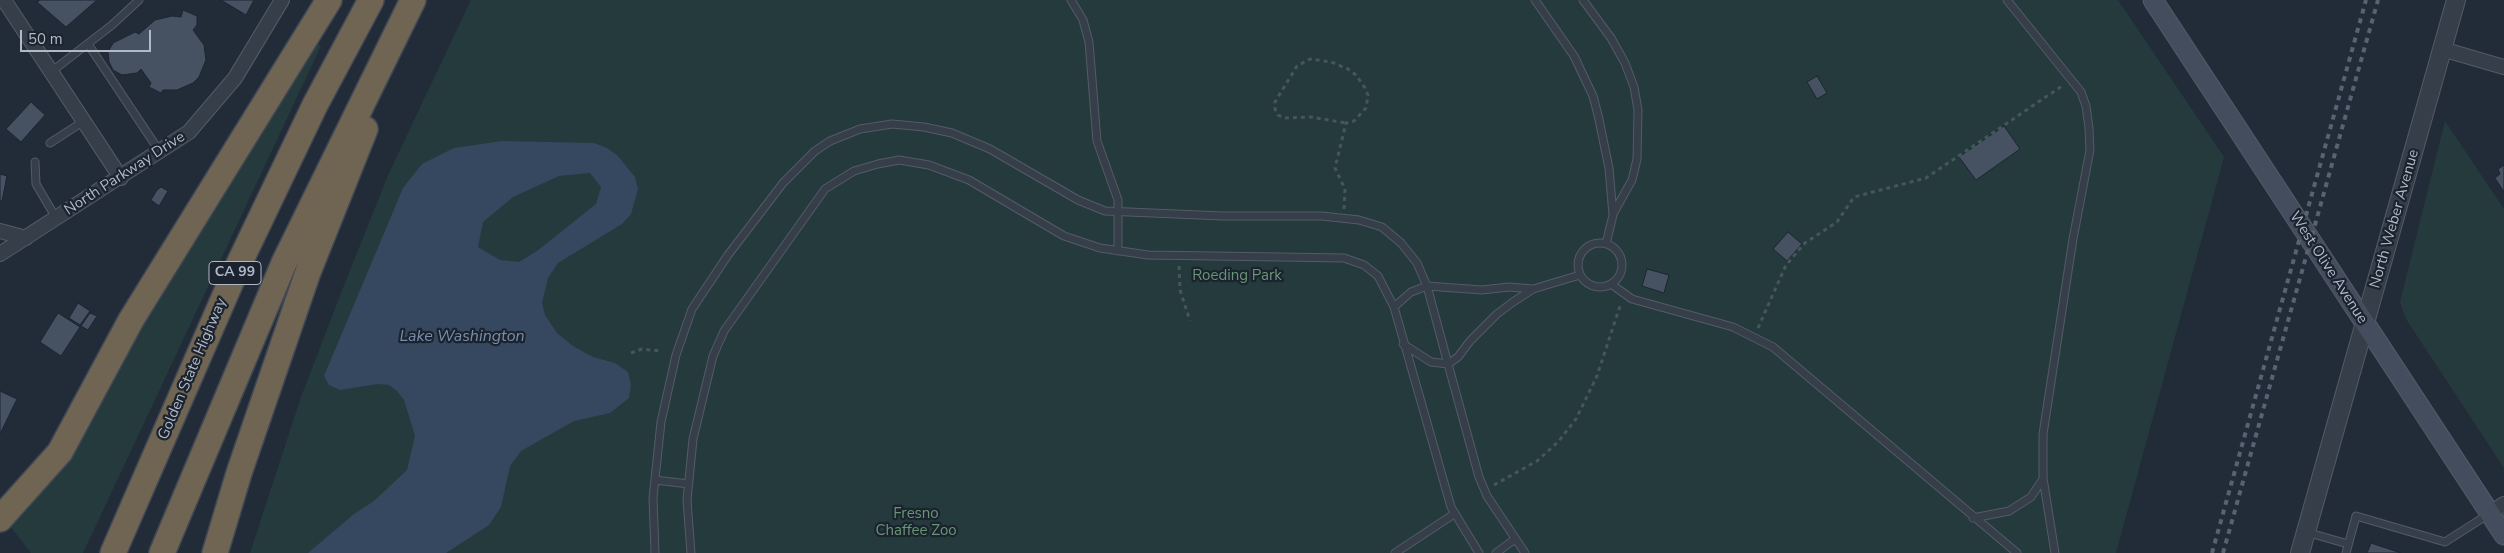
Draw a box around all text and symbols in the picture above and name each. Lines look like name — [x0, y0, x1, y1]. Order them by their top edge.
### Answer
scale bar — [22, 20, 154, 52]
text: 50 m — [28, 29, 63, 49]
street label: North Parkway Drive — [61, 128, 189, 220]
street label: North Weber Avenue — [2367, 148, 2423, 290]
street label: West Olive Avenue — [2285, 209, 2371, 327]
road number: CA 99 — [209, 262, 261, 284]
park label: Roeding Park — [1192, 267, 1282, 285]
street label: Golden State Highway — [155, 295, 231, 443]
water label: Lake Washington — [399, 327, 525, 347]
park label: Fresno Chaffee Zoo — [875, 505, 957, 540]

